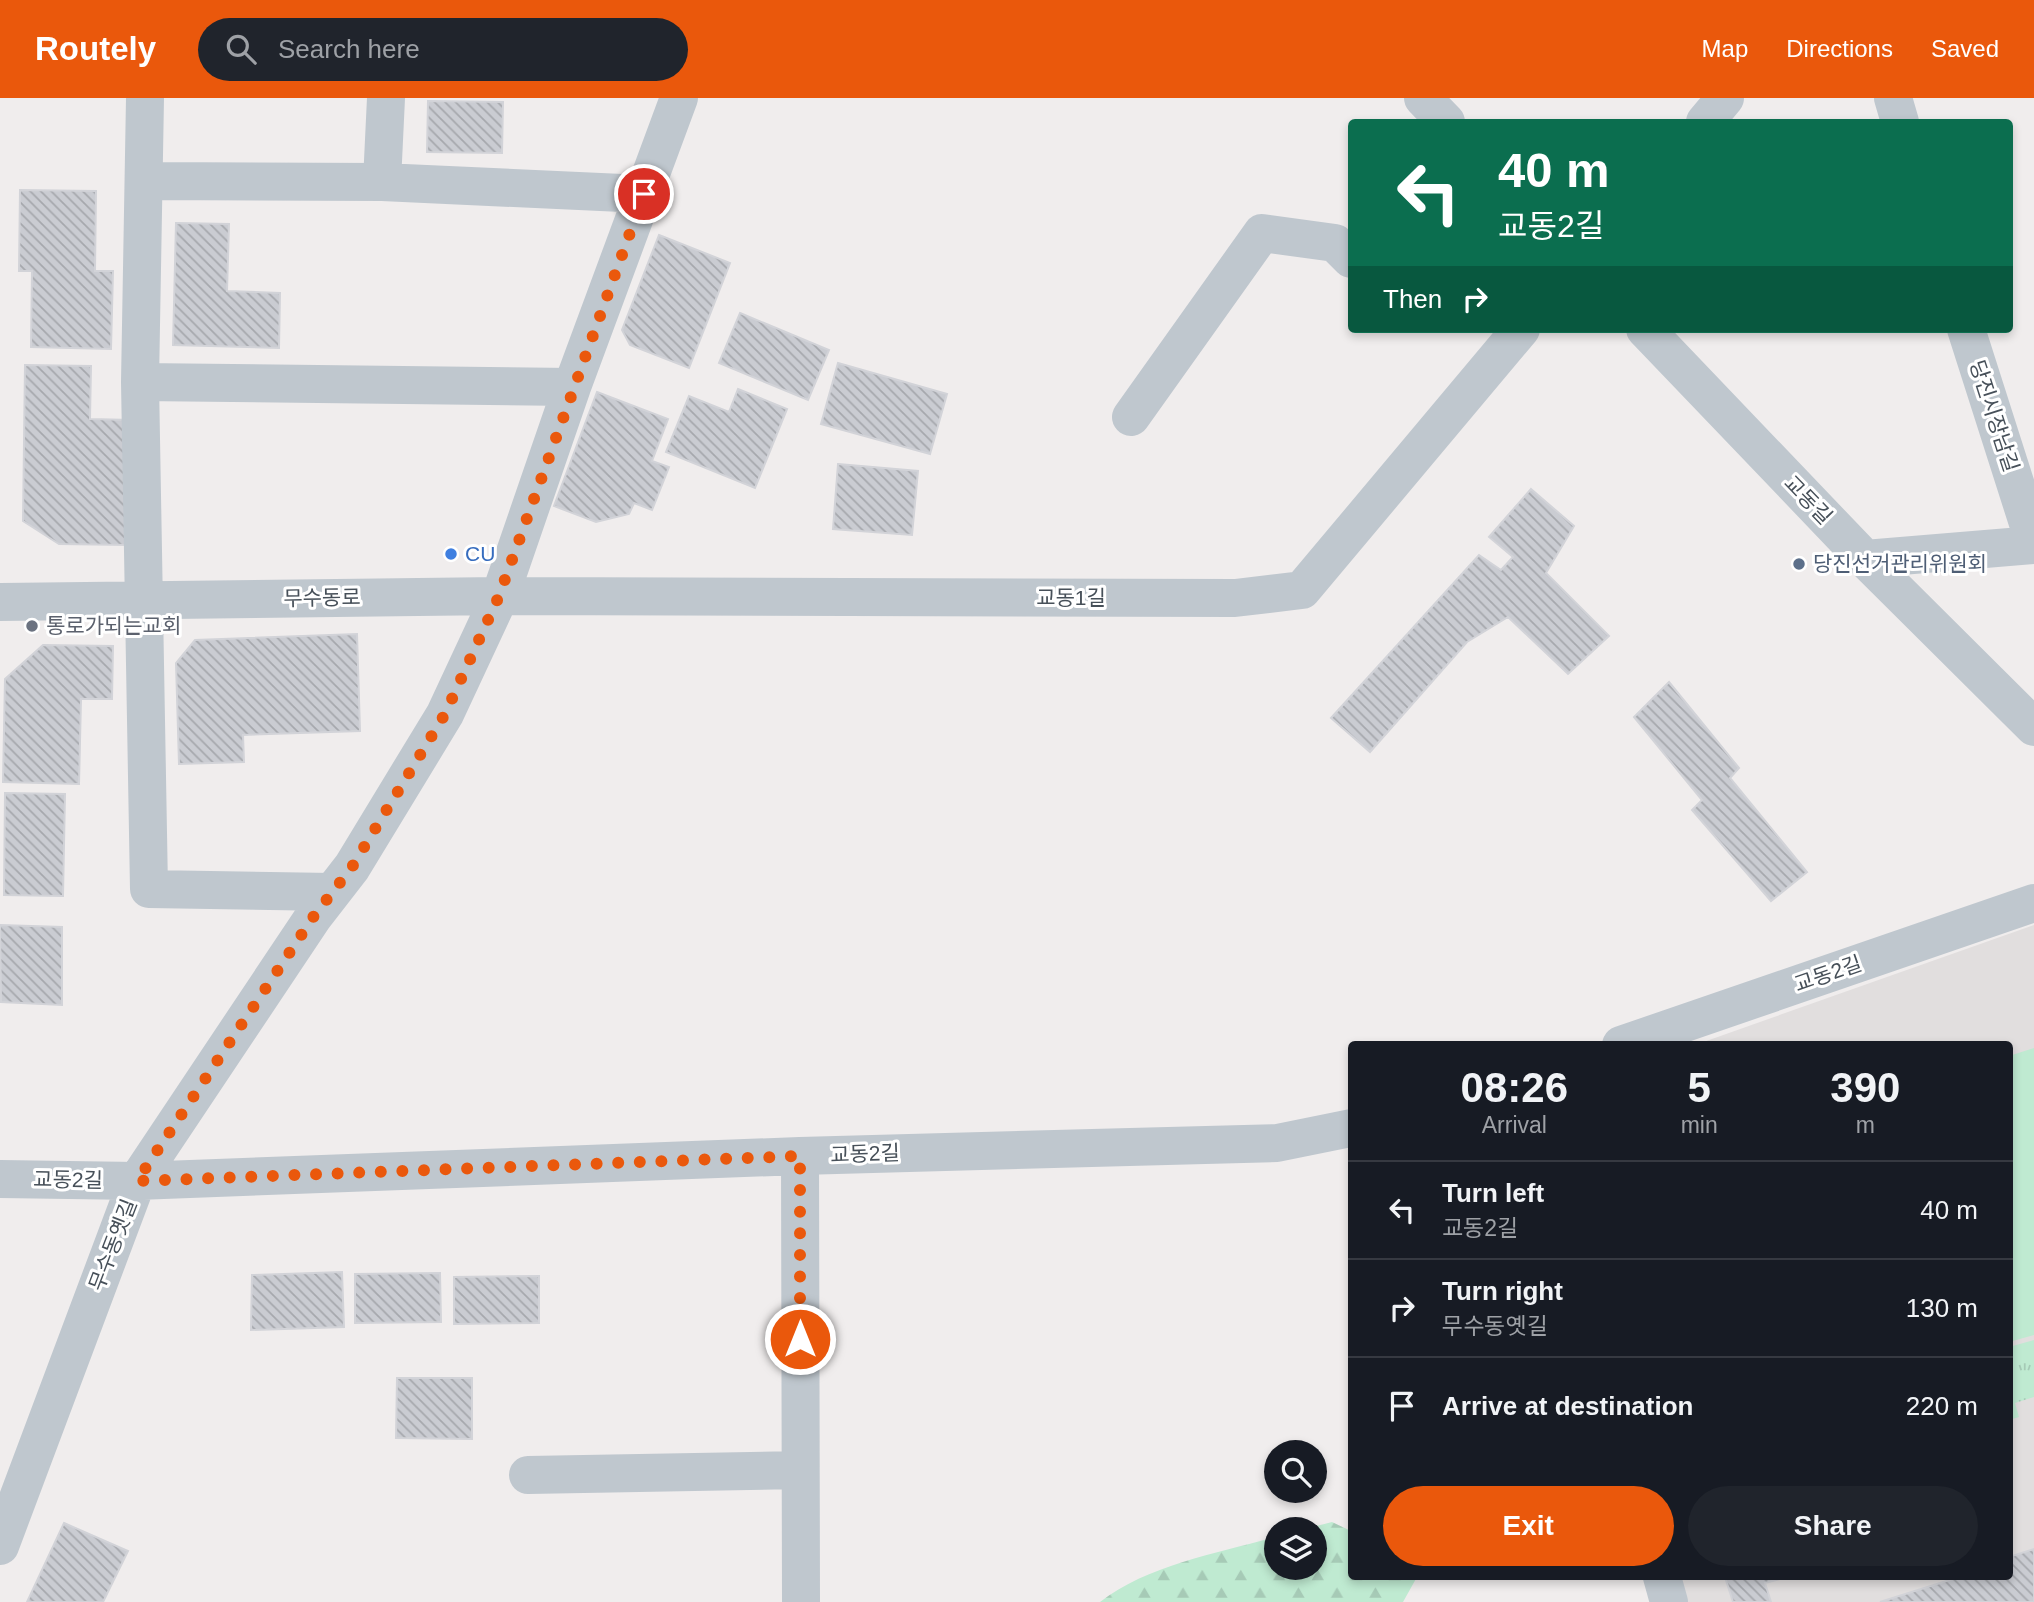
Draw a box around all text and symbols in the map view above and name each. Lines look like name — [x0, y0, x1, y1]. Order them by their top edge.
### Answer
search box — [198, 18, 688, 81]
text: Routely — [35, 30, 156, 67]
icon: search — [222, 30, 260, 68]
text: Search here — [278, 34, 420, 64]
text: Map — [1702, 35, 1748, 62]
text: Directions — [1786, 35, 1893, 62]
text: Saved — [1931, 35, 1999, 62]
text: 40 m — [1498, 143, 1610, 197]
icon: left — [1383, 147, 1474, 238]
pin — [614, 164, 674, 224]
icon: arrive — [625, 175, 663, 213]
text: 교동2길 — [1498, 208, 1604, 244]
icon: right — [1456, 280, 1494, 318]
text: Then — [1383, 284, 1442, 314]
street label: 당진시장남길 — [1966, 357, 2023, 475]
street label: 교동길 — [1780, 471, 1837, 528]
place label: CU — [465, 542, 495, 565]
marker: CU — [443, 546, 459, 562]
place label: 당진선거관리위원회 — [1813, 552, 1987, 575]
marker: 당진선거관리위원회 — [1791, 556, 1807, 572]
street label: 무수동로 — [283, 585, 361, 610]
street label: 교동1길 — [1036, 586, 1106, 609]
place label: 통로가되는교회 — [46, 614, 181, 637]
marker: 통로가되는교회 — [24, 618, 40, 634]
street label: 교동2길 — [1791, 951, 1865, 996]
text: 08:26 — [1461, 1064, 1568, 1111]
text: 5 — [1687, 1064, 1711, 1111]
text: 390 — [1830, 1064, 1900, 1111]
text: Arrival — [1482, 1112, 1547, 1138]
text: min — [1681, 1112, 1718, 1138]
text: m — [1856, 1112, 1875, 1138]
street label: 교동2길 — [830, 1141, 900, 1166]
street label: 교동2길 — [33, 1167, 103, 1192]
text: Turn left — [1442, 1178, 1544, 1208]
icon: left — [1383, 1191, 1421, 1229]
text: 40 m — [1920, 1195, 1978, 1225]
street label: 무수동옛길 — [84, 1196, 141, 1294]
text: 교동2길 — [1442, 1215, 1518, 1241]
text: Turn right — [1442, 1276, 1563, 1306]
icon: right — [1383, 1289, 1421, 1327]
text: 130 m — [1906, 1293, 1978, 1323]
position arrow — [763, 1302, 837, 1376]
text: 무수동옛길 — [1442, 1313, 1548, 1339]
icon: arrive — [1383, 1387, 1421, 1425]
text: Arrive at destination — [1442, 1391, 1693, 1421]
text: 220 m — [1906, 1391, 1978, 1421]
map controls — [1264, 1440, 1327, 1580]
button: search — [1264, 1440, 1327, 1503]
button: Exit — [1383, 1486, 1674, 1566]
button: Share — [1688, 1486, 1978, 1566]
button: layers — [1264, 1517, 1327, 1580]

